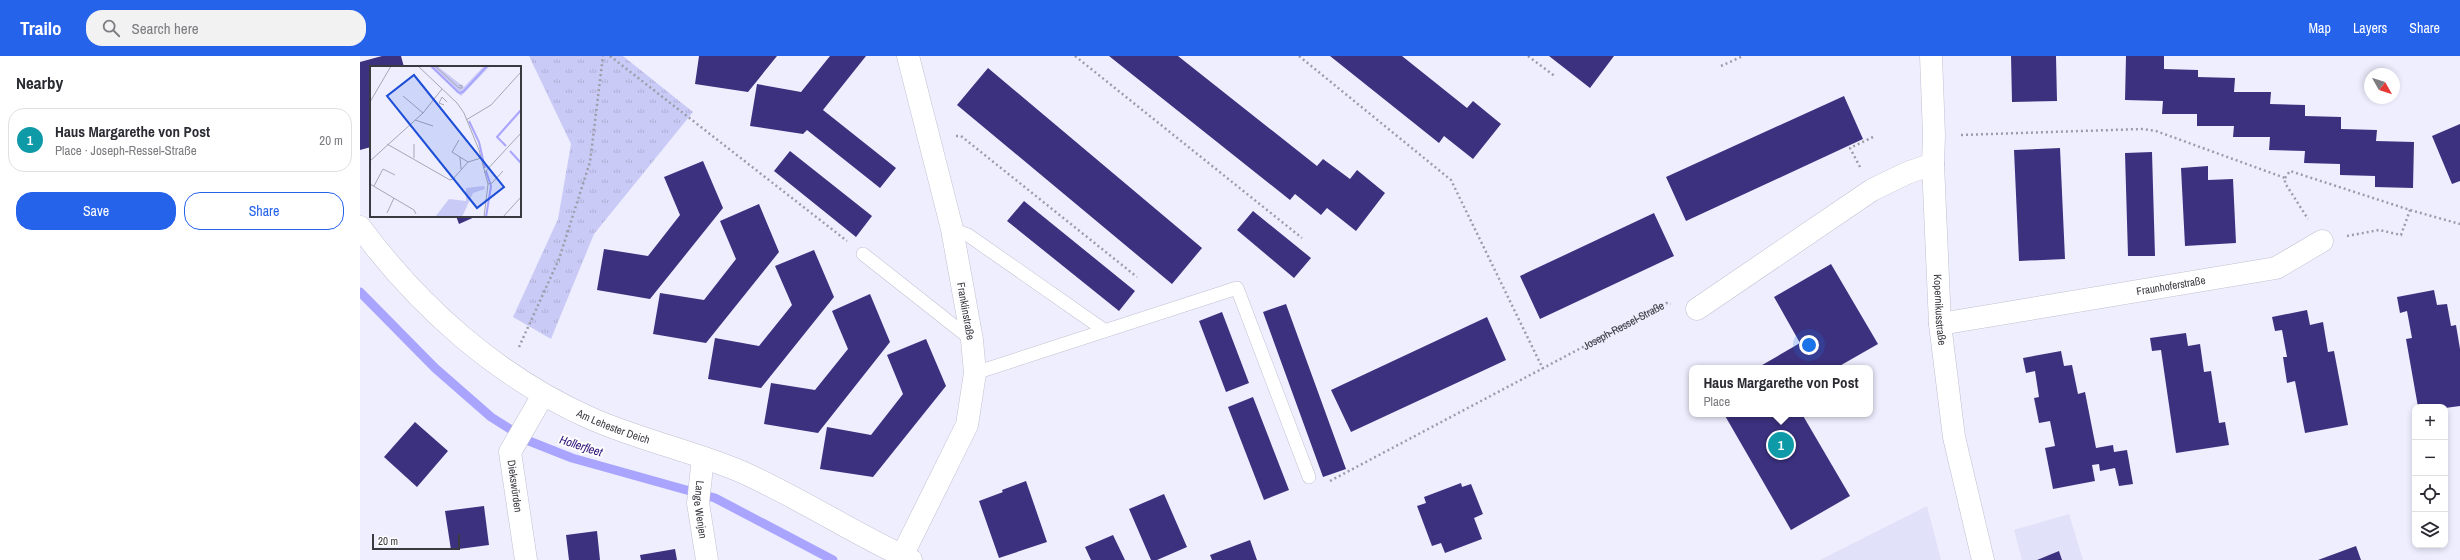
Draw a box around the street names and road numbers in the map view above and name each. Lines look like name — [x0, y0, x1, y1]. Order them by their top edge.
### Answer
street label: Fraunhoferstraße — [2135, 273, 2206, 298]
street label: Kopernikusstraße — [1931, 274, 1950, 346]
street label: Franklinstraße — [954, 281, 978, 341]
street label: Joseph-Ressel-Straße — [1580, 298, 1666, 353]
street label: Am Lehester Deich — [573, 405, 652, 447]
street label: Diekswürden — [504, 459, 526, 513]
street label: Lange Wenjen — [691, 480, 711, 539]

